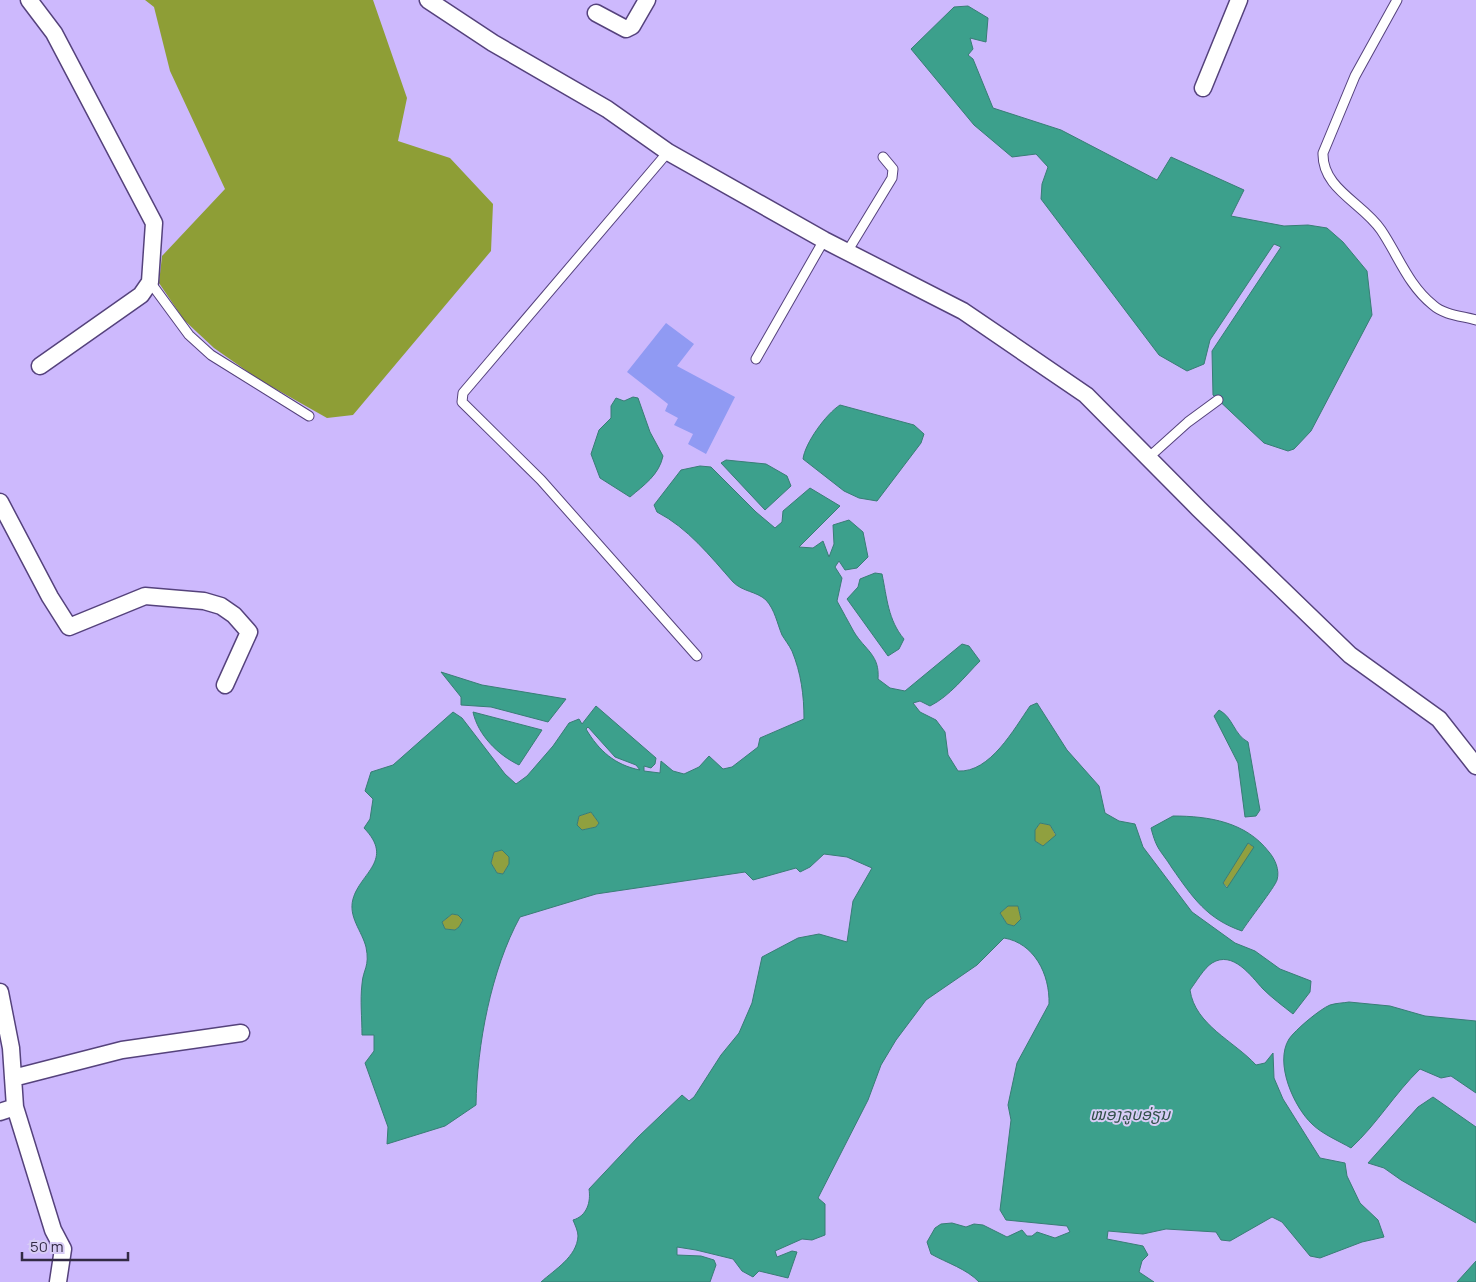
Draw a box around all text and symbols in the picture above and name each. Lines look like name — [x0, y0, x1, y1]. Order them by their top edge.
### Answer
water label: ໜອງລູບອ່ຽນ — [1090, 1103, 1171, 1125]
scale bar — [22, 1230, 129, 1262]
text: 50 m — [30, 1236, 64, 1257]

